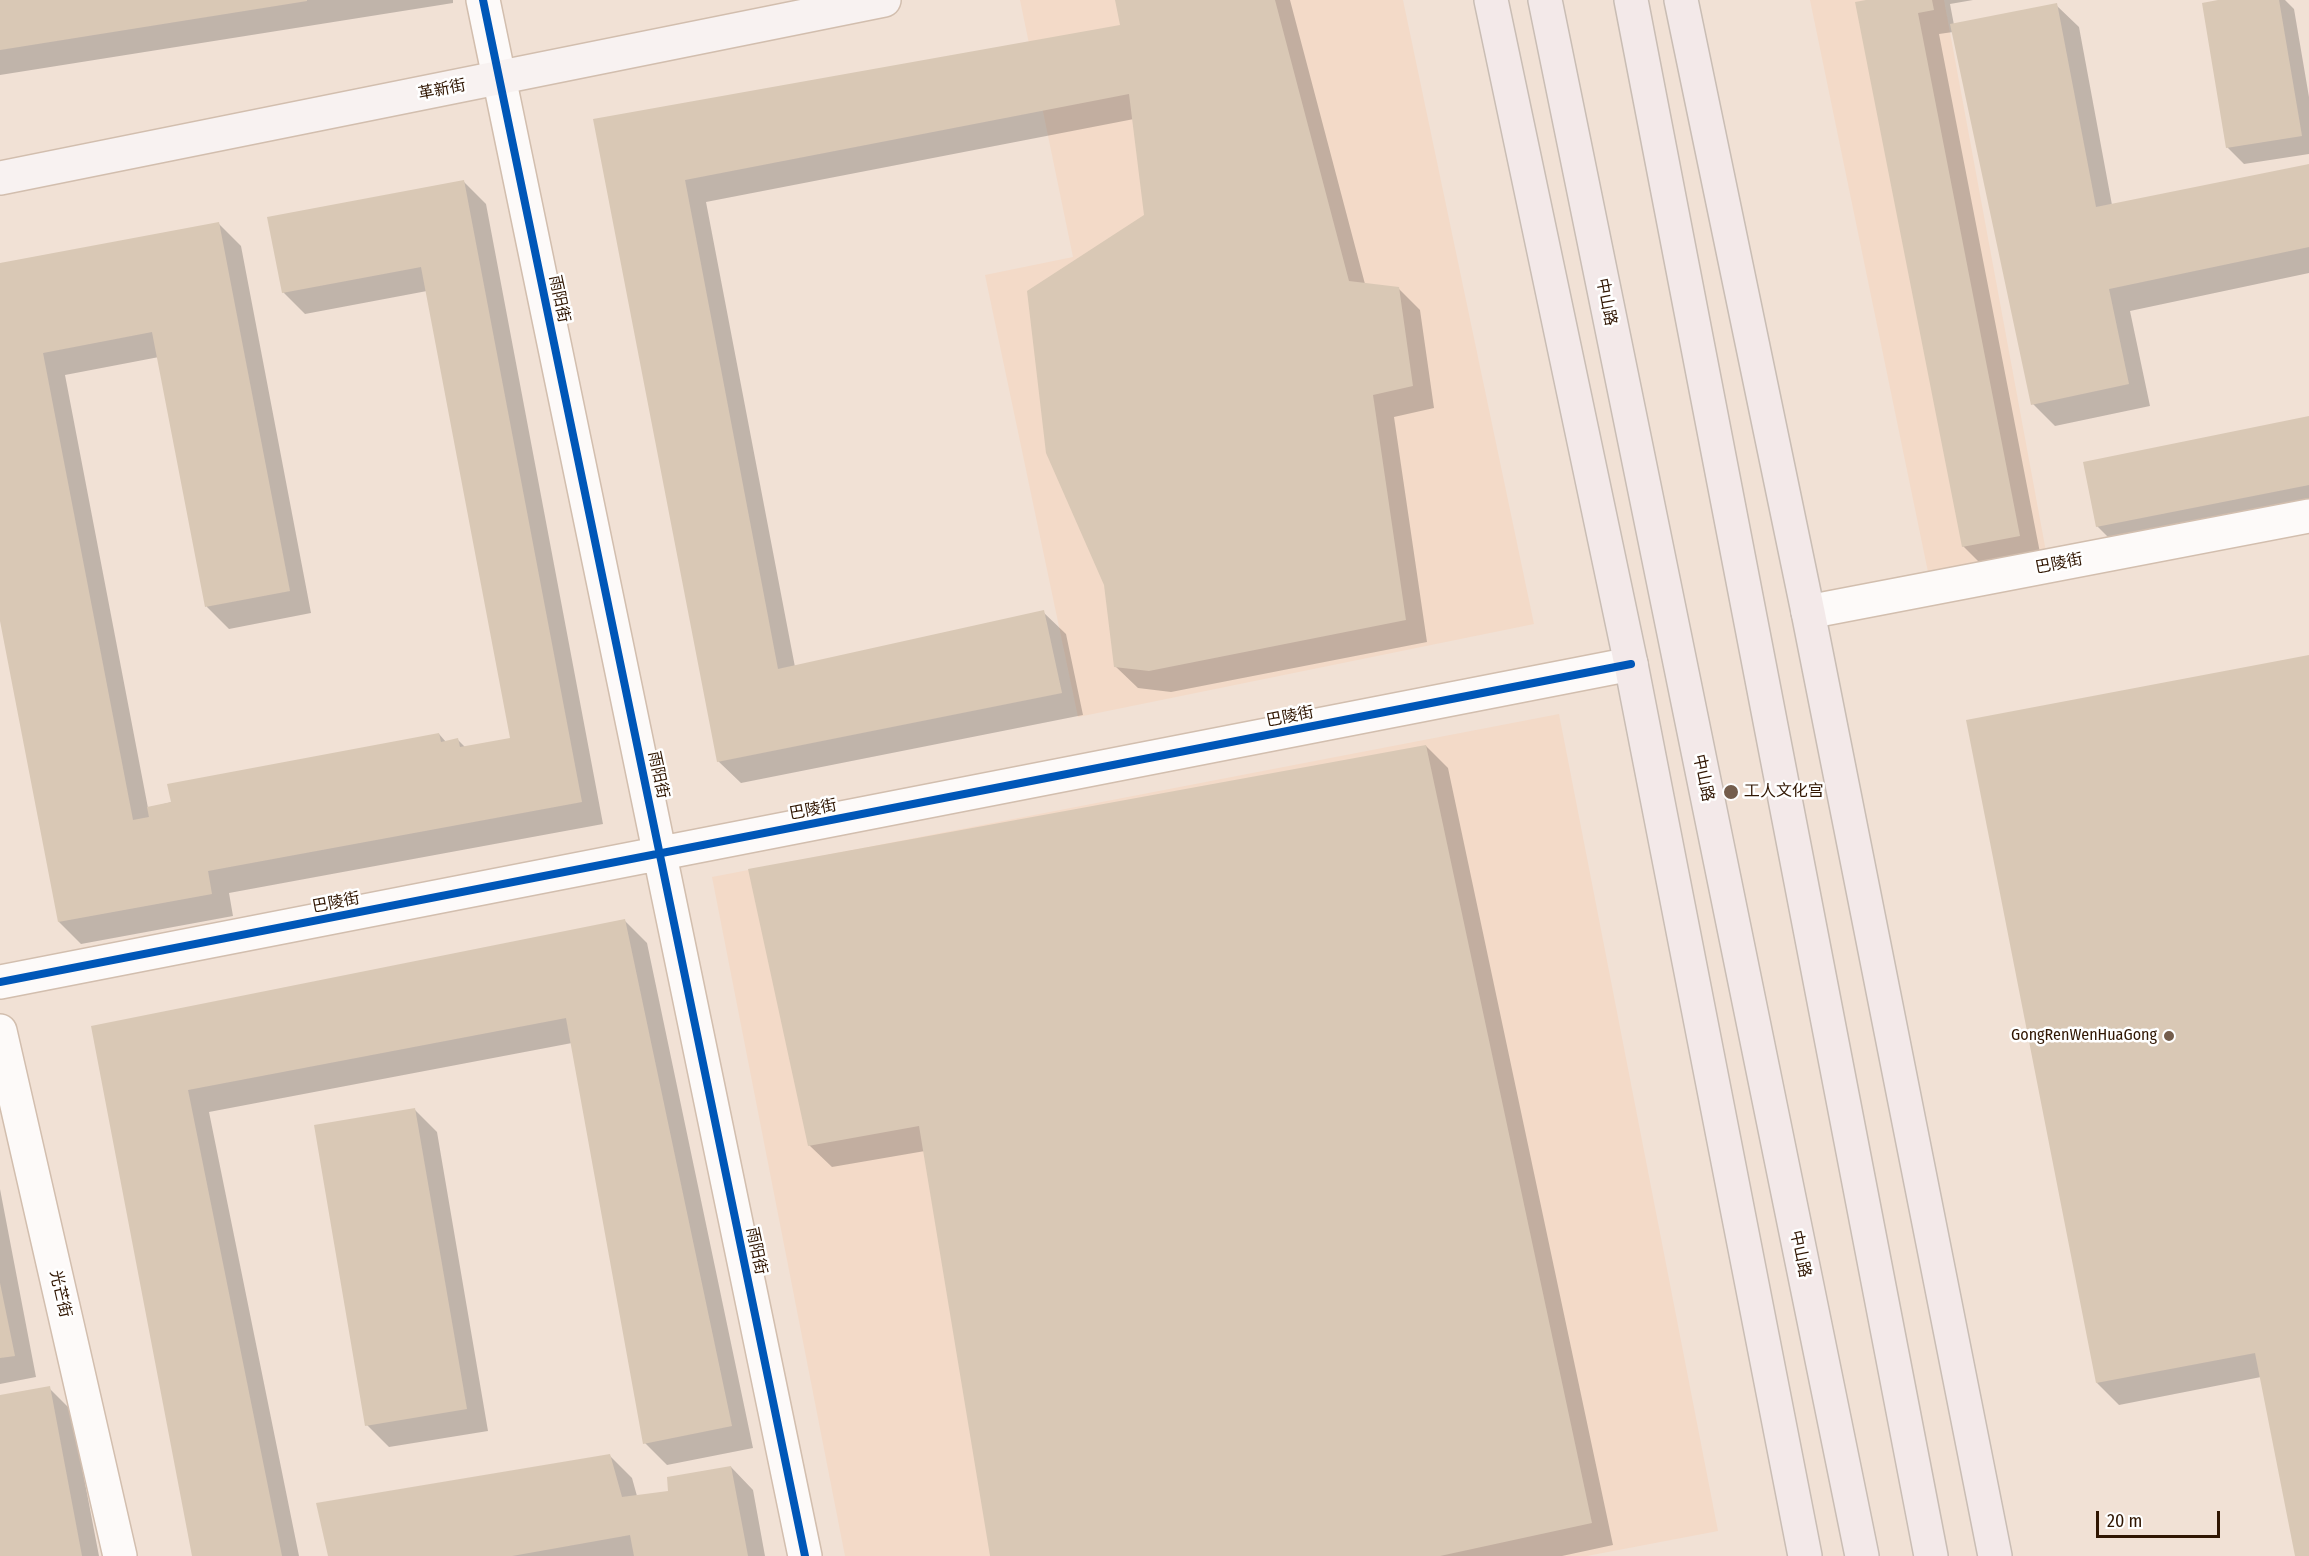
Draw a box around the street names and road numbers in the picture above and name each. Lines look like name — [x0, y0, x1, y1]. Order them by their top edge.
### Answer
street label: 革新街 — [417, 76, 467, 104]
street label: 雨阳街 — [545, 274, 573, 324]
street label: 中山路 — [1592, 277, 1620, 327]
street label: 巴陵街 — [2034, 550, 2084, 578]
street label: 巴陵街 — [1265, 703, 1315, 731]
street label: 雨阳街 — [644, 750, 672, 800]
street label: 中山路 — [1689, 753, 1717, 803]
street label: 巴陵街 — [788, 796, 838, 824]
street label: 巴陵街 — [311, 889, 361, 917]
street label: 雨阳街 — [742, 1226, 770, 1276]
street label: 中山路 — [1786, 1229, 1814, 1279]
street label: 光芒街 — [45, 1268, 75, 1320]

